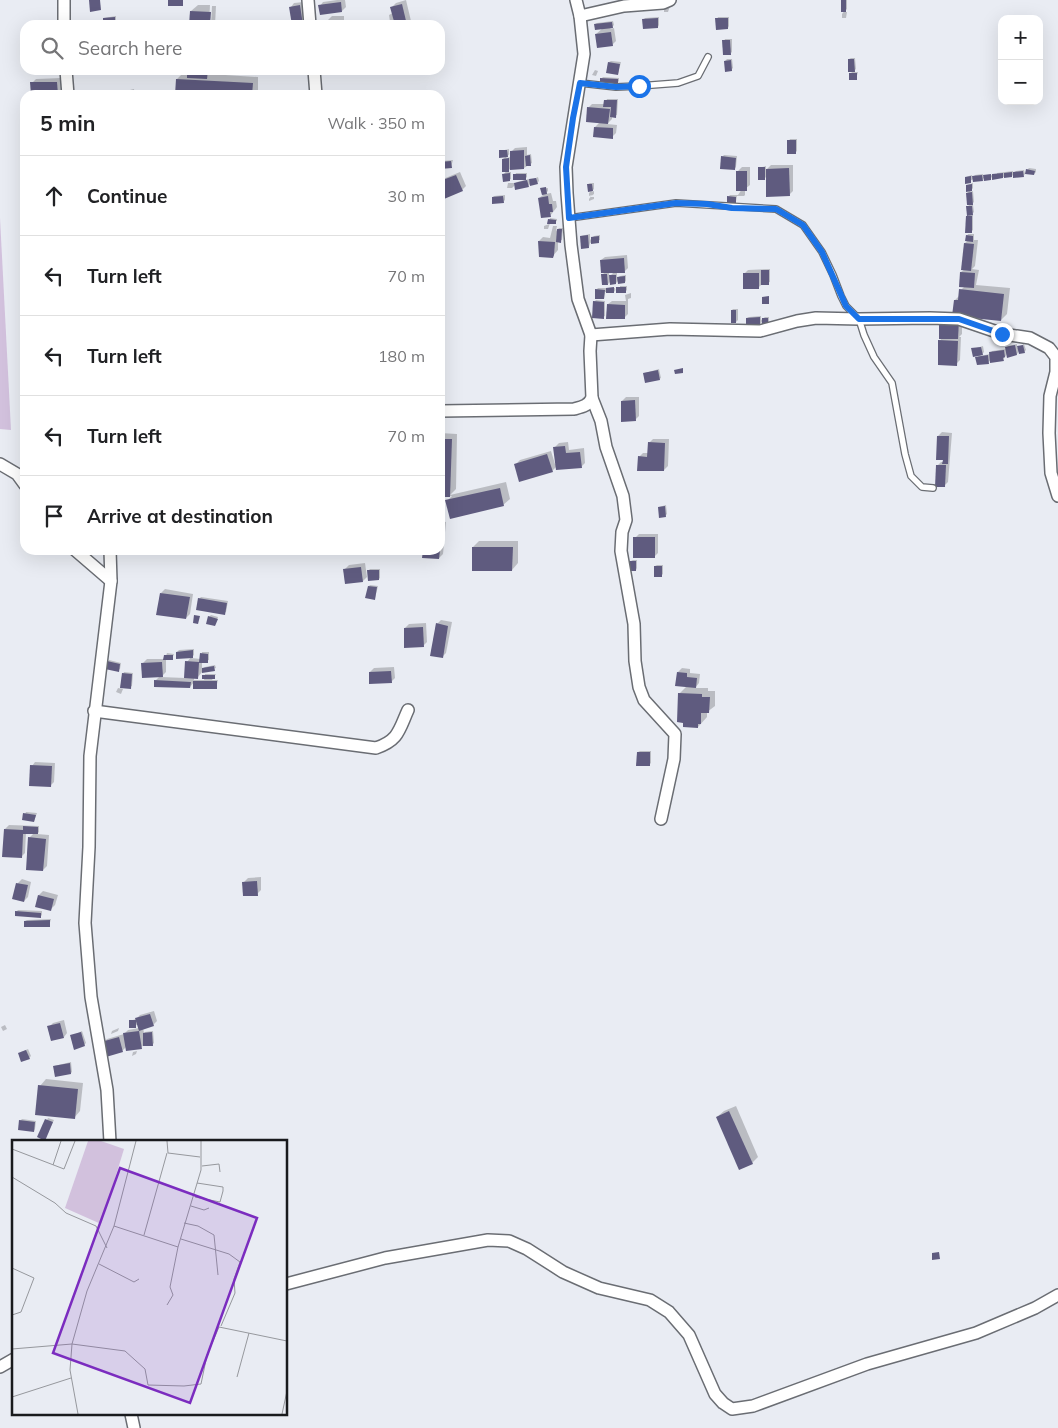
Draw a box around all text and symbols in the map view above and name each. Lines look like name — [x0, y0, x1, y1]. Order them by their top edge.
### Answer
map controls — [998, 15, 1043, 105]
button: + — [998, 15, 1043, 60]
search box — [20, 20, 445, 75]
icon: search — [38, 34, 66, 62]
text: Search here — [78, 36, 182, 60]
button: − — [998, 60, 1043, 105]
route start — [628, 75, 651, 98]
text: 5 min — [40, 110, 95, 136]
text: Walk · 350 m — [327, 113, 425, 133]
icon: ahead — [40, 182, 68, 210]
text: Continue — [87, 184, 167, 208]
text: 30 m — [388, 186, 425, 206]
icon: left — [40, 262, 68, 290]
text: Turn left — [87, 264, 162, 288]
text: 70 m — [388, 266, 425, 286]
route end — [991, 323, 1014, 346]
icon: left — [40, 342, 68, 370]
text: Turn left — [87, 344, 162, 368]
text: 180 m — [378, 346, 425, 366]
icon: left — [40, 422, 68, 450]
text: Turn left — [87, 424, 162, 448]
text: 70 m — [388, 426, 425, 446]
icon: arrive — [40, 502, 68, 530]
text: Arrive at destination — [87, 504, 273, 528]
inset map — [12, 1140, 288, 1416]

